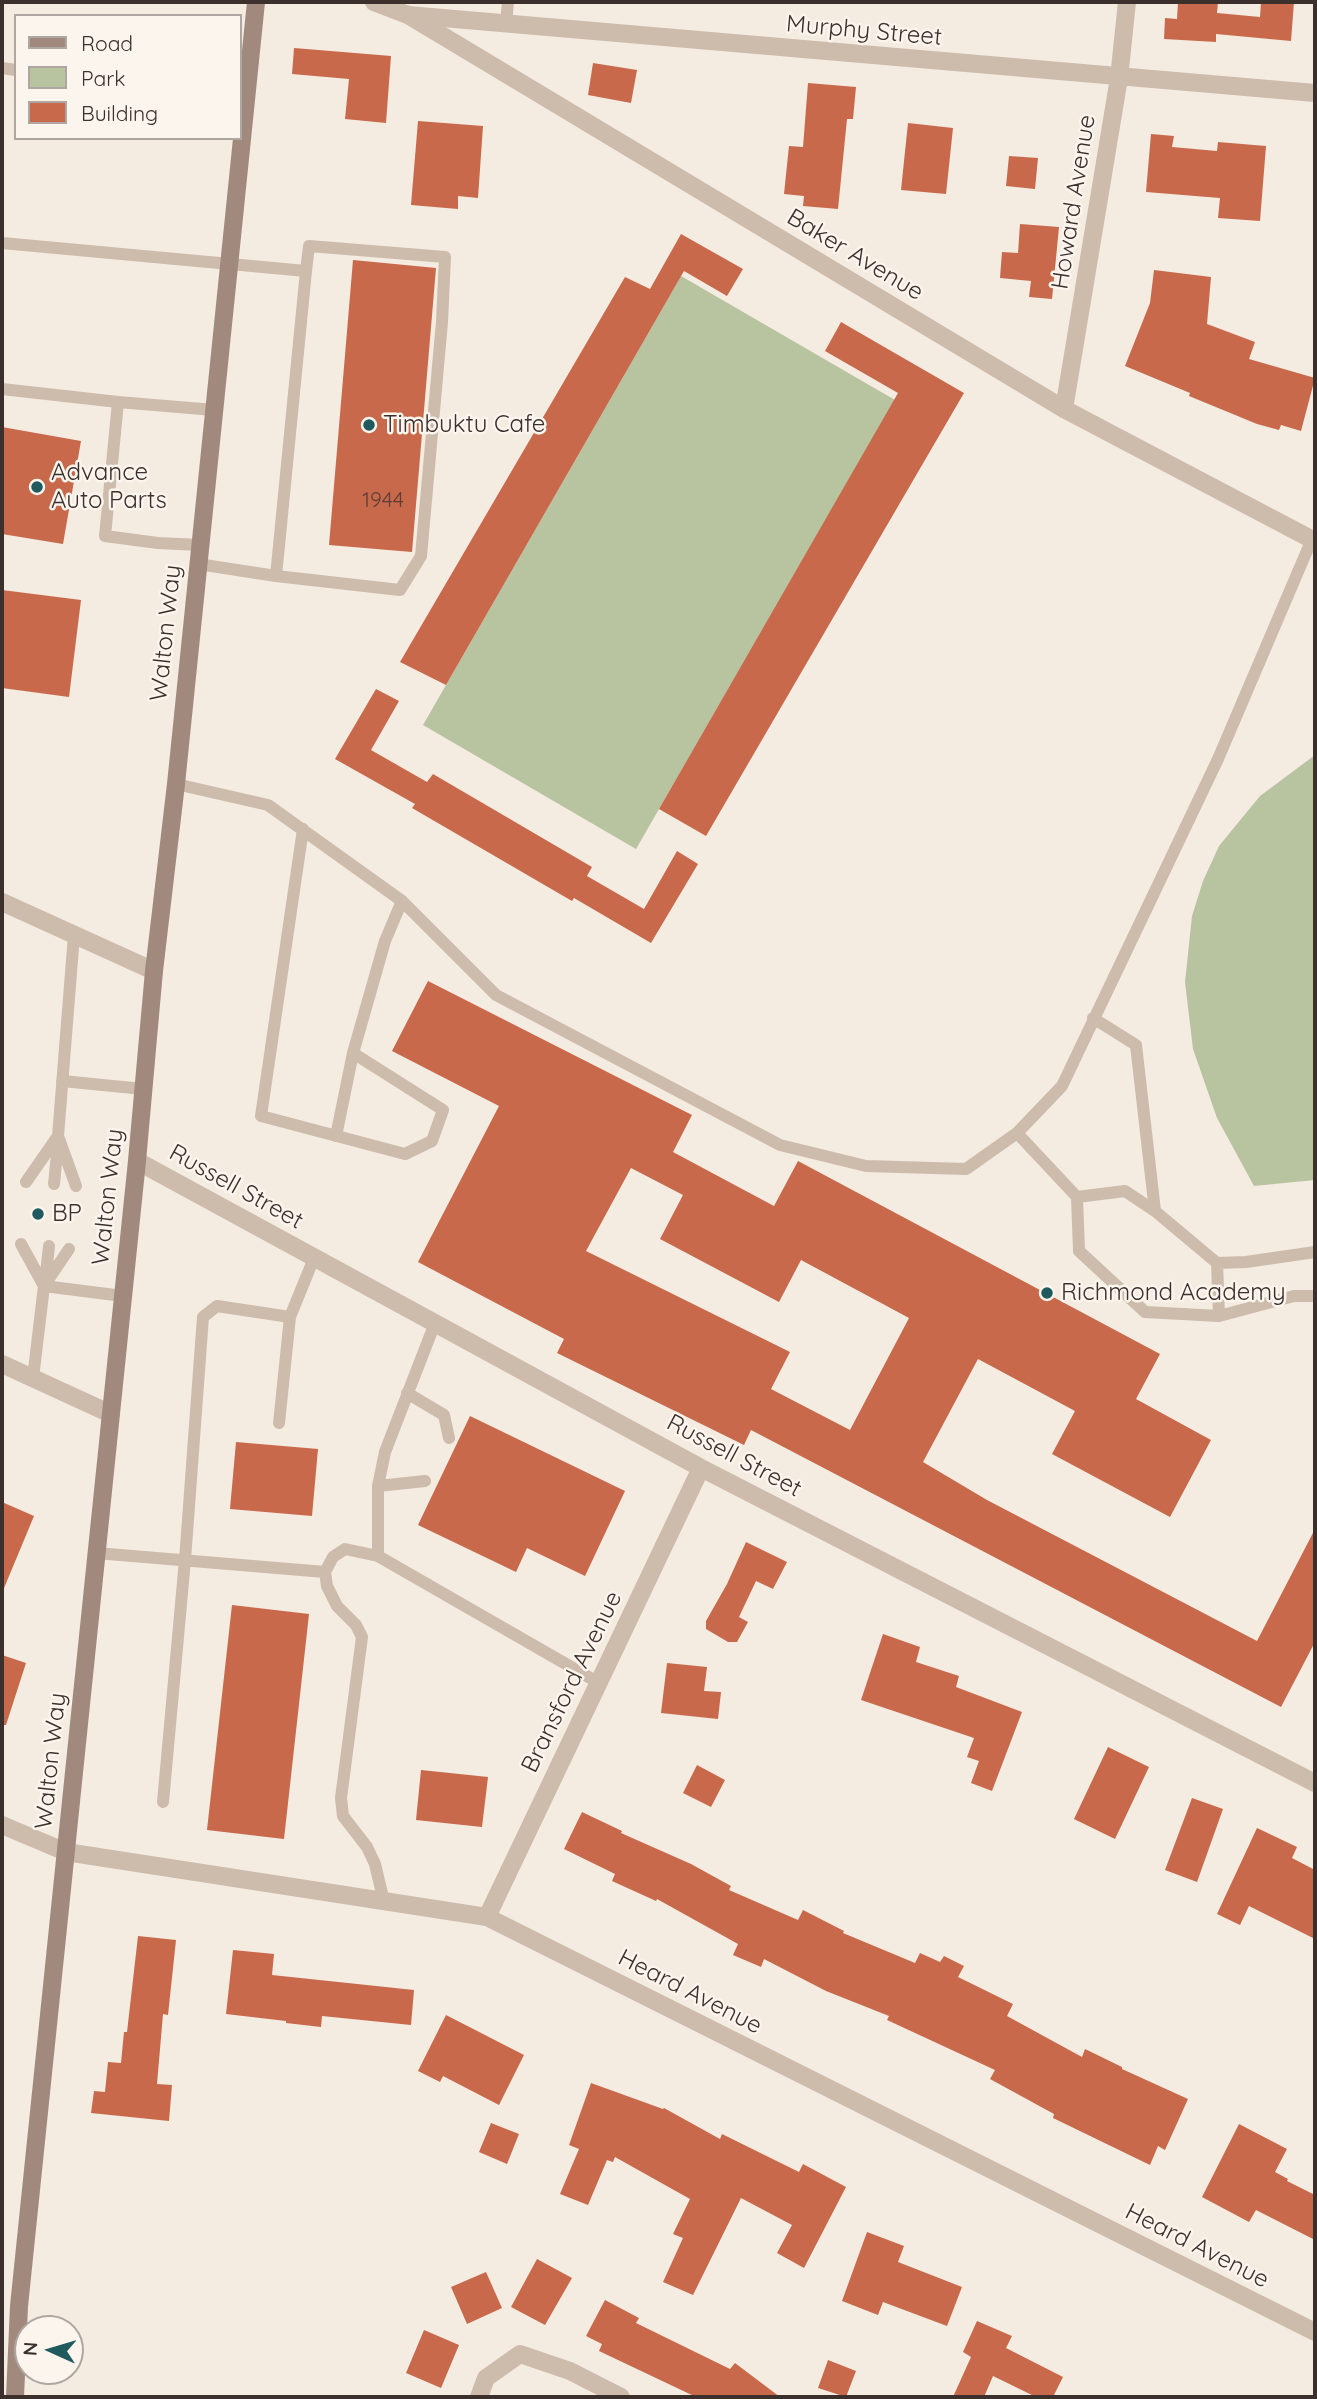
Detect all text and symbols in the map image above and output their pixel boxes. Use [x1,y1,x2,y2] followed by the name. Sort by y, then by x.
[785,10,943,52] street label: Murphy Street
[14,14,242,140] legend
[81,30,133,56] text: Road
[81,65,125,91] text: Park
[81,100,158,126] text: Building
[1046,113,1102,291] street label: Howard Avenue
[782,203,928,307] street label: Baker Avenue
[383,411,545,439] place label: Timbuktu Cafe
[361,417,377,433] marker: Timbuktu Cafe
[51,459,167,515] place label: Advance Auto Parts
[29,479,45,495] marker: Advance Auto Parts
[362,488,404,514] house number: 1944
[145,563,187,703] street label: Walton Way
[87,1127,129,1267] street label: Walton Way
[164,1138,308,1236] street label: Russell Street
[52,1200,82,1228] place label: BP
[30,1206,46,1222] marker: BP
[1061,1279,1286,1307] place label: Richmond Academy
[1039,1285,1055,1301] marker: Richmond Academy
[662,1408,806,1504] street label: Russell Street
[516,1587,628,1777] street label: Bransford Avenue
[30,1691,72,1831] street label: Walton Way
[613,1943,767,2041] street label: Heard Avenue
[1120,2197,1274,2295] street label: Heard Avenue
[14,2315,84,2385] north arrow
[18,2341,43,2356] text: N

